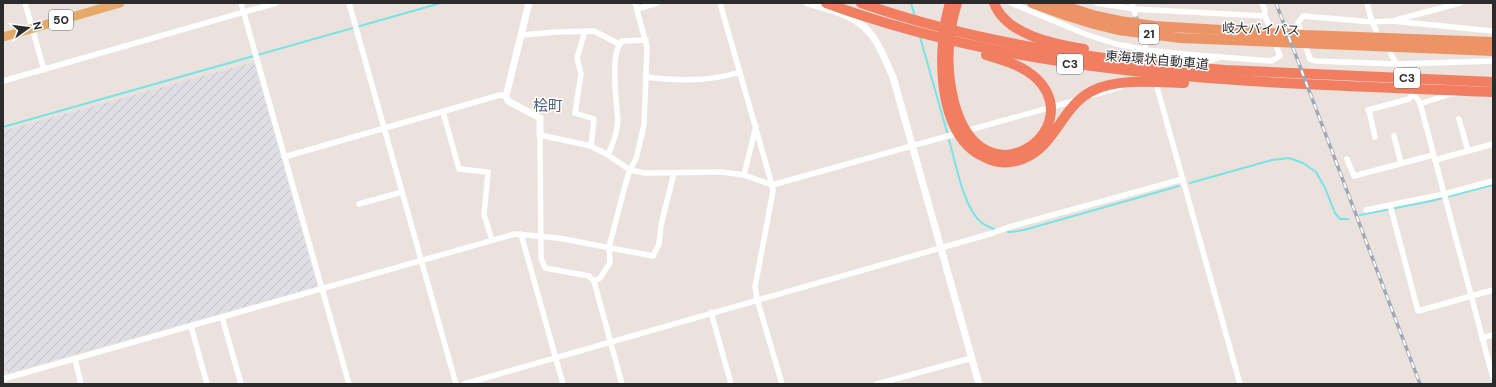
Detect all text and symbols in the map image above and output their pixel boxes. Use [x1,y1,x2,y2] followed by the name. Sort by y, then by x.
[8,8,48,48] north arrow
[49,10,73,30] road number: 50
[1222,19,1300,39] street label: 岐大バイパス
[30,20,45,31] text: N
[1139,24,1159,44] road number: 21
[1104,47,1210,73] street label: 東海環状自動車道
[1057,54,1083,74] road number: C3
[1394,68,1420,88] road number: C3
[533,96,563,116] district label: 桧町

